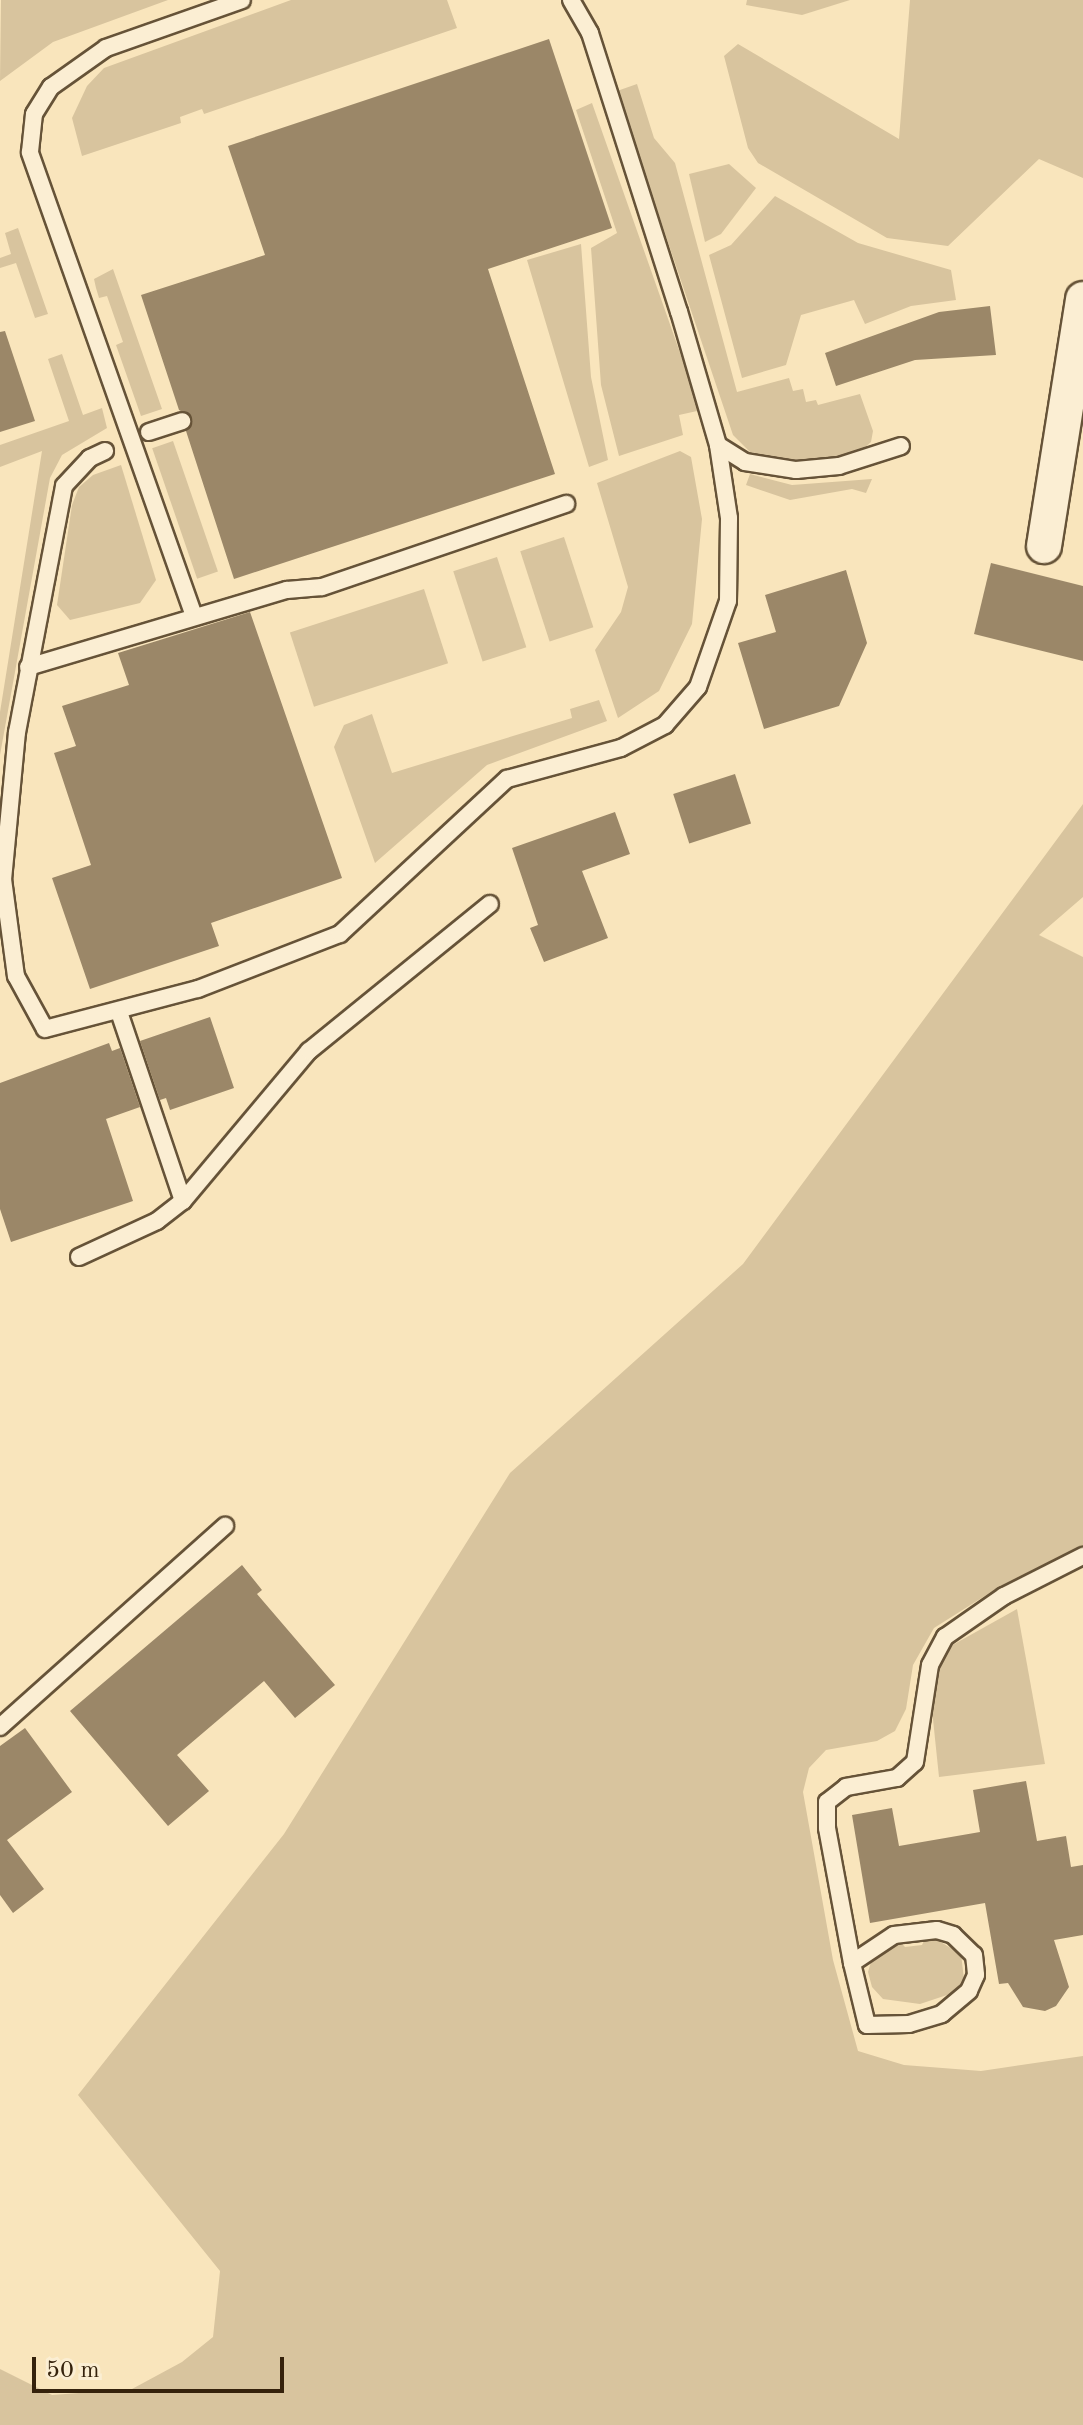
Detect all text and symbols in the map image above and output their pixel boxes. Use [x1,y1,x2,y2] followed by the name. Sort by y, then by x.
[36,2341,288,2391] scale bar
[46,2359,100,2383] text: 50 m

